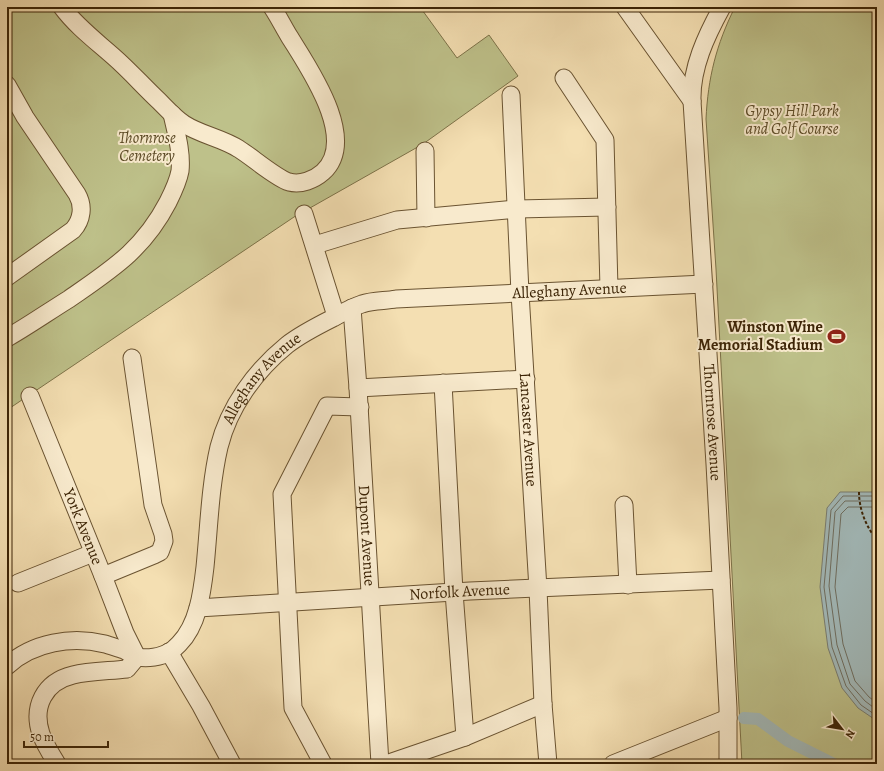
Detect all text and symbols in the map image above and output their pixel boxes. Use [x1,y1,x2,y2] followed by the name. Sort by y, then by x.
[745,100,839,140] park label: Gypsy Hill Park and Golf Course
[118,127,176,167] park label: Thornrose Cemetery
[511,277,627,304] street label: Alleghany Avenue
[698,316,824,356] place label: Winston Wine Memorial Stadium
[826,326,846,346] sports icon: Winston Wine Memorial Stadium
[217,327,305,429] street label: Alleghany Avenue
[698,363,727,482] street label: Thornrose Avenue
[514,372,543,487] street label: Lancaster Avenue
[57,484,108,568] street label: York Avenue
[353,484,381,587] street label: Dupont Avenue
[408,578,510,606] street label: Norfolk Avenue
[822,709,862,749] north arrow
[24,723,108,749] scale bar
[842,727,859,741] text: N
[30,729,54,745] text: 50 m

